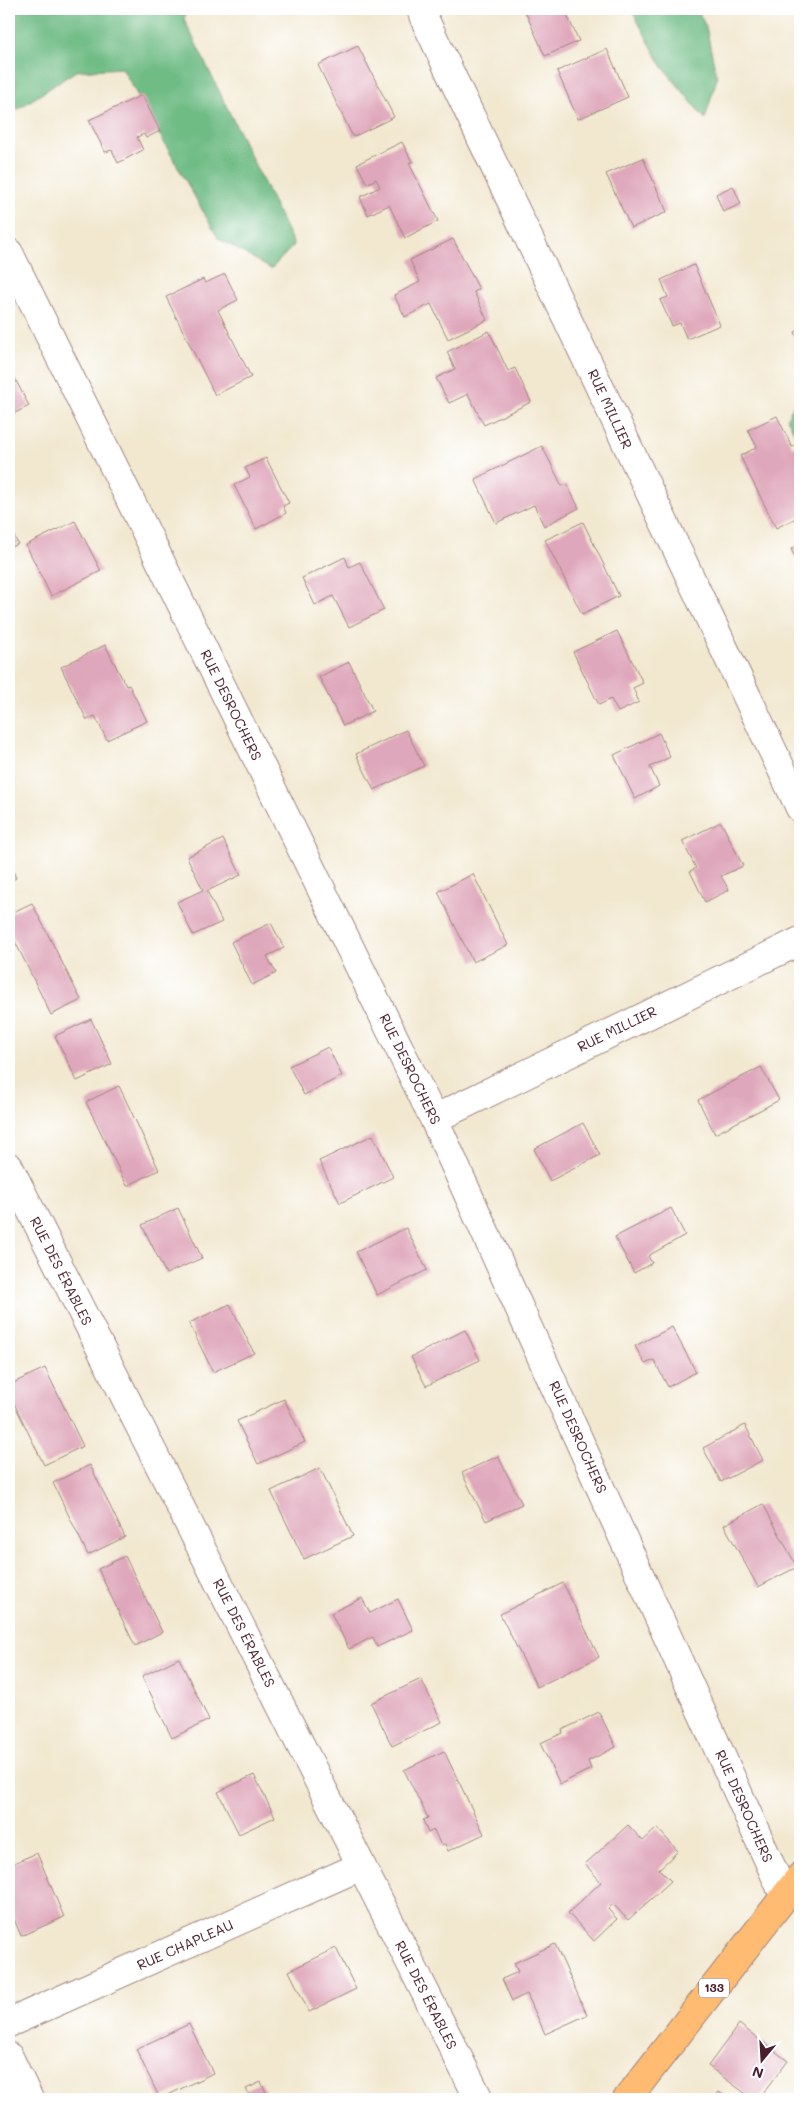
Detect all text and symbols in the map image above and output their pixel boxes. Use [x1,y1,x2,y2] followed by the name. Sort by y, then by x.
[584,366,637,452] street label: RUE MILLIER
[196,646,267,764] street label: RUE DESROCHERS
[574,1001,660,1056] street label: RUE MILLIER
[375,1010,446,1128] street label: RUE DESROCHERS
[26,1213,97,1328] street label: RUE DES ÉRABLES
[545,1378,612,1496] street label: RUE DESROCHERS
[209,1575,280,1690] street label: RUE DES ÉRABLES
[711,1747,778,1865] street label: RUE DESROCHERS
[134,1915,236,1974] street label: RUE CHAPLEAU
[391,1937,462,2052] street label: RUE DES ÉRABLES
[699,1979,729,1998] road number: 133
[736,2036,786,2086] north arrow
[750,2062,766,2084] text: N

